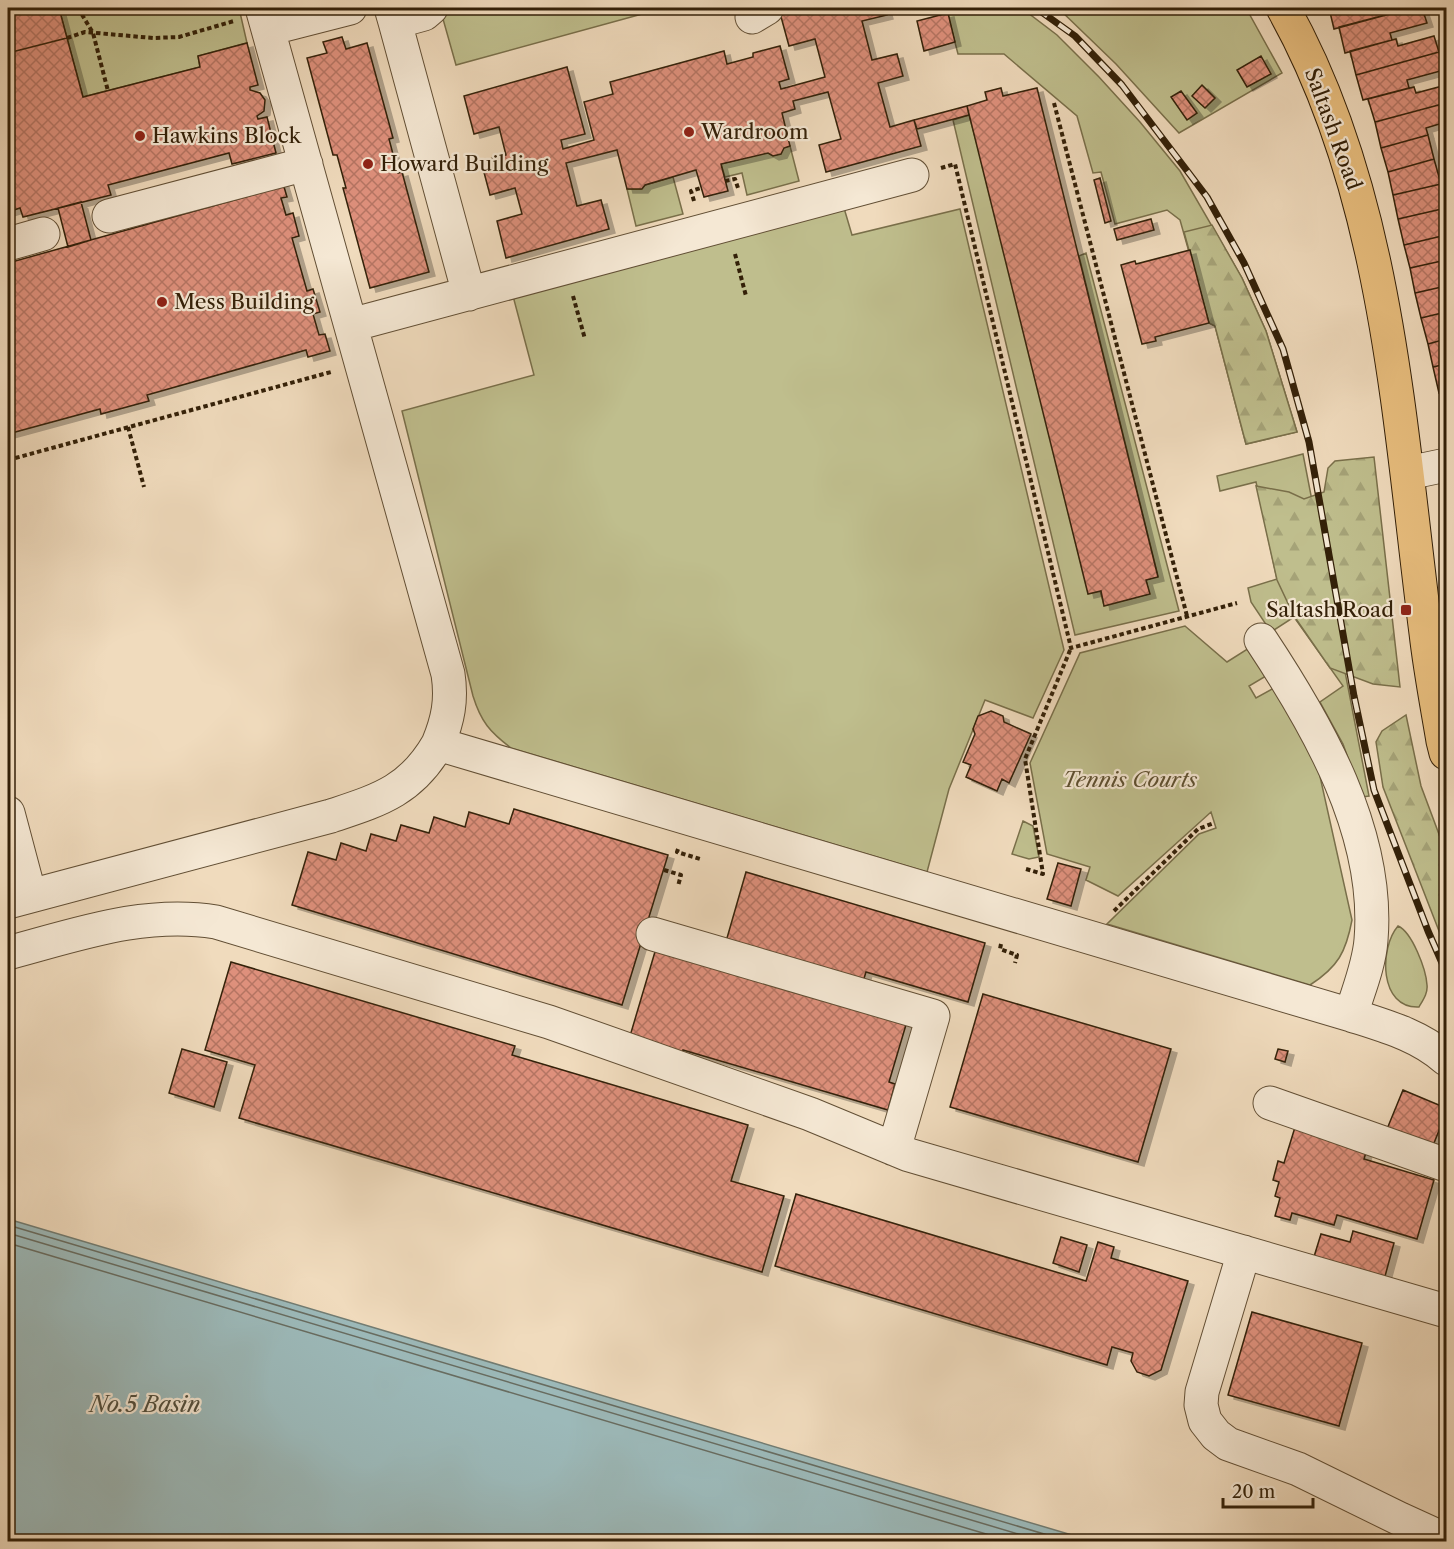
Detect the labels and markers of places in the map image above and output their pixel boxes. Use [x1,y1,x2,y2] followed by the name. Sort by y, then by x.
[700,119,809,144] place label: Wardroom
[152,123,302,148] place label: Hawkins Block
[682,125,696,139] marker: Wardroom
[133,129,147,143] marker: Hawkins Block
[380,151,549,176] place label: Howard Building
[361,157,375,171] marker: Howard Building
[174,289,315,314] place label: Mess Building
[155,295,169,309] marker: Mess Building
[1266,597,1394,622] place label: Saltash Road
[1399,603,1413,617] marker: Saltash Road

